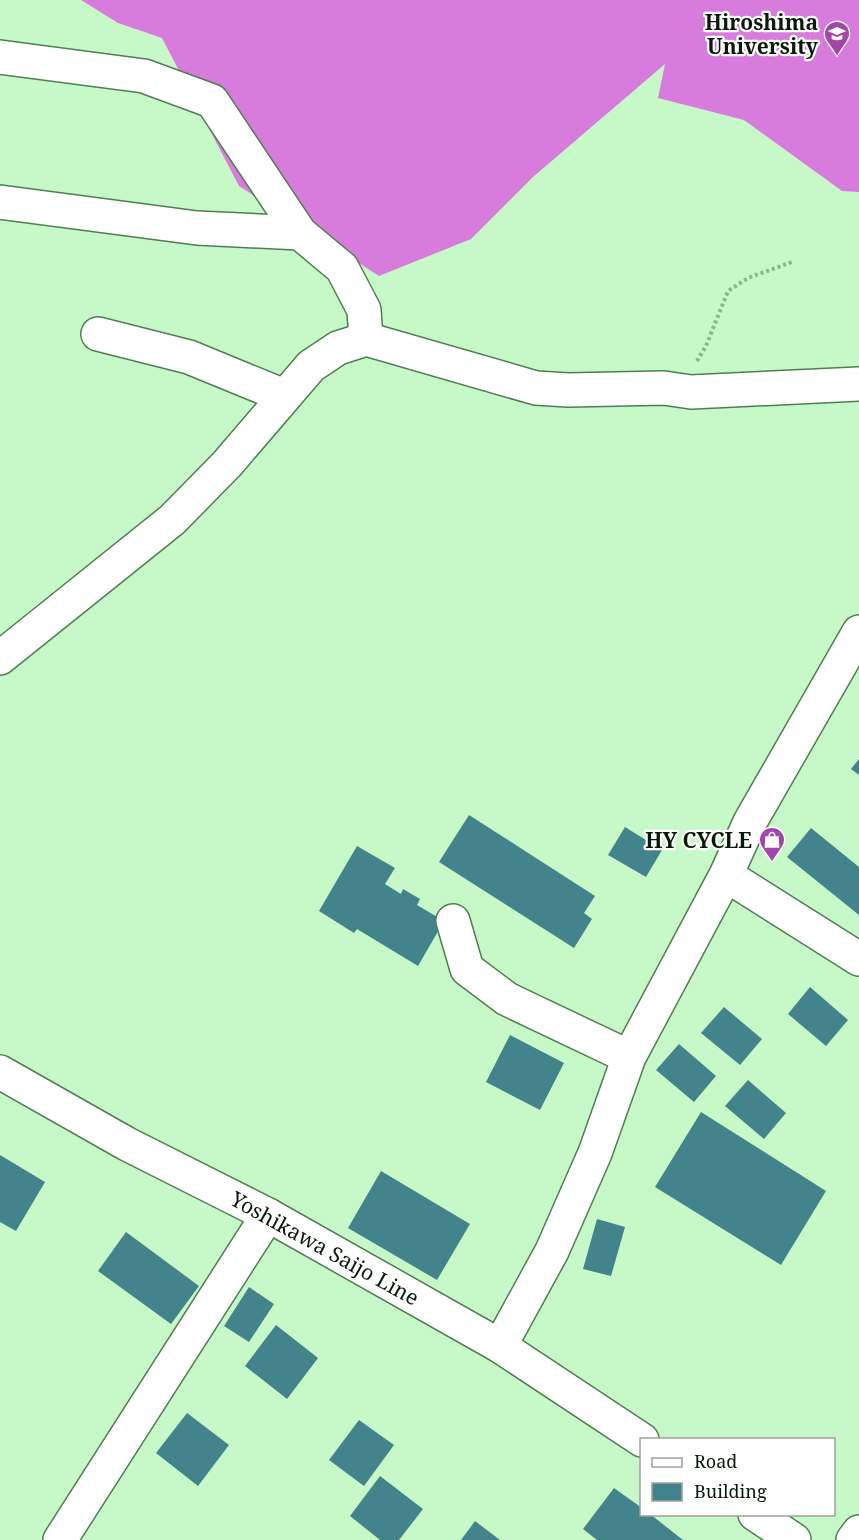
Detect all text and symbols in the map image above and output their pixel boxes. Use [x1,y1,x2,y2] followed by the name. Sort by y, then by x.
[705,8,819,60] place label: Hiroshima University
[822,19,852,57] school or university icon: Hiroshima University
[757,825,787,863] shop icon: HY CYCLE
[645,826,752,854] place label: HY CYCLE
[225,1184,424,1311] street label: Yoshikawa Saijo Line
[640,1438,835,1516] legend
[694,1449,737,1473] text: Road
[694,1479,767,1503] text: Building

